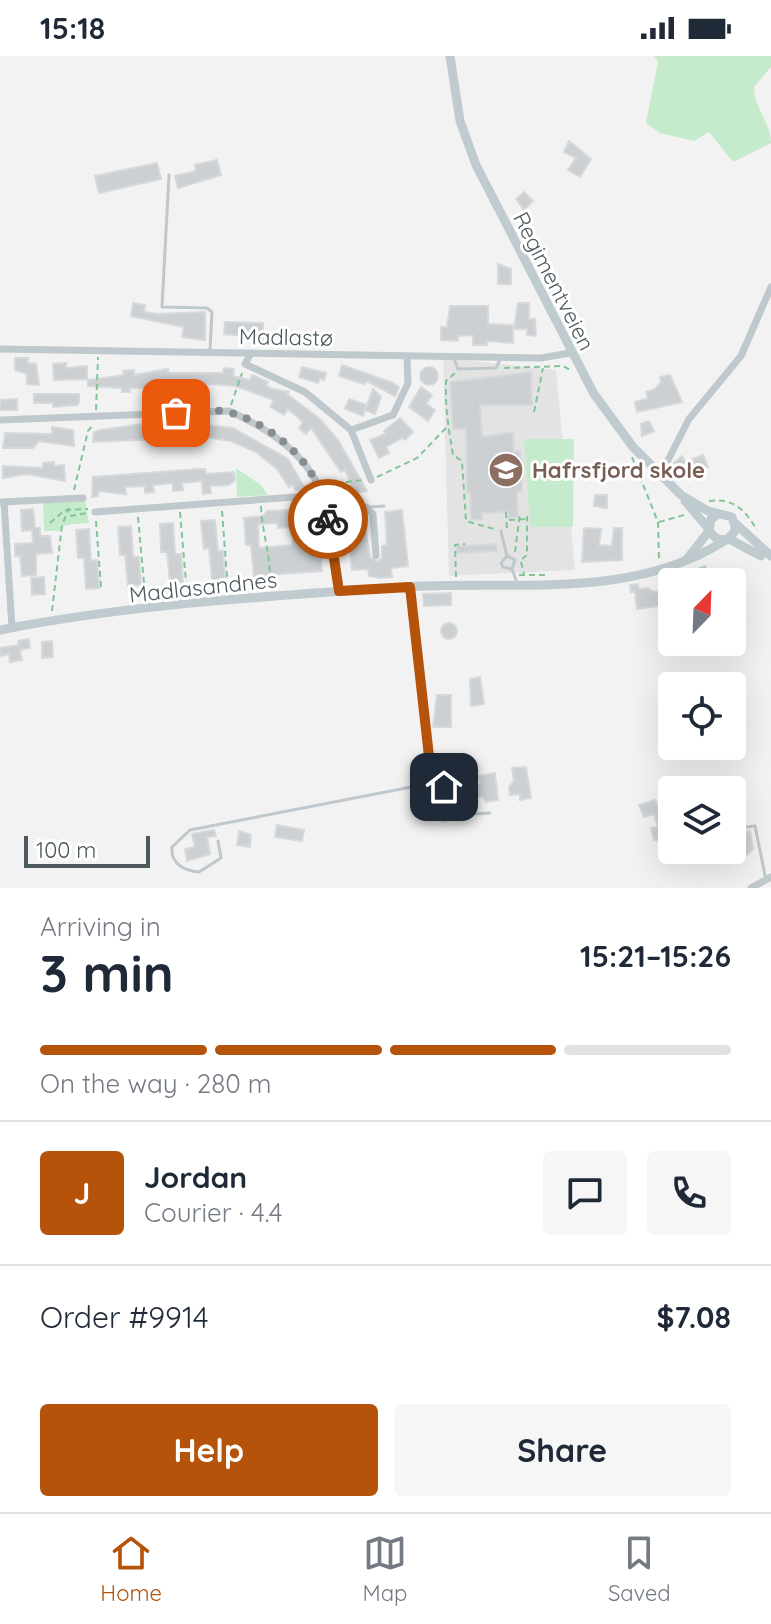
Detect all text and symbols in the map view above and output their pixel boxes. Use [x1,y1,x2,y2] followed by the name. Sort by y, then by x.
[40,9,105,47] text: 15:18
[507,207,601,355] street label: Regimentveien
[239,322,333,352] street label: Madlastø
[142,379,210,447] pin
[154,391,198,435] icon: bag
[487,451,525,489] school or university icon: Hafrsfjord skole
[532,456,705,484] place label: Hafrsfjord skole
[288,479,368,559] courier
[306,497,350,541] icon: bike
[128,565,278,609] street label: Madlasandnes
[658,568,746,656] north arrow
[658,568,746,864] map controls
[658,672,746,760] button: locate
[410,753,478,821] pin
[422,765,466,809] icon: home
[658,776,746,864] button: layers
[24,832,150,868] scale bar
[36,836,96,864] text: 100 m
[40,910,161,943] text: Arriving in
[580,937,731,975] text: 15:21–15:26
[40,940,174,1005] text: 3 min
[40,1067,272,1100] text: On the way · 280 m
[543,1151,627,1235] button: chat
[647,1151,731,1235] button: phone
[144,1158,247,1196] text: Jordan
[74,1174,90,1212] text: J
[144,1196,282,1229] text: Courier · 4.4
[40,1298,209,1336] text: Order #9914
[656,1298,731,1336] text: $7.08
[40,1404,378,1496] button: Help
[394,1404,731,1496] button: Share
[100,1531,162,1607] tab: Home
[363,1531,407,1607] tab: Map
[608,1531,671,1607] tab: Saved

